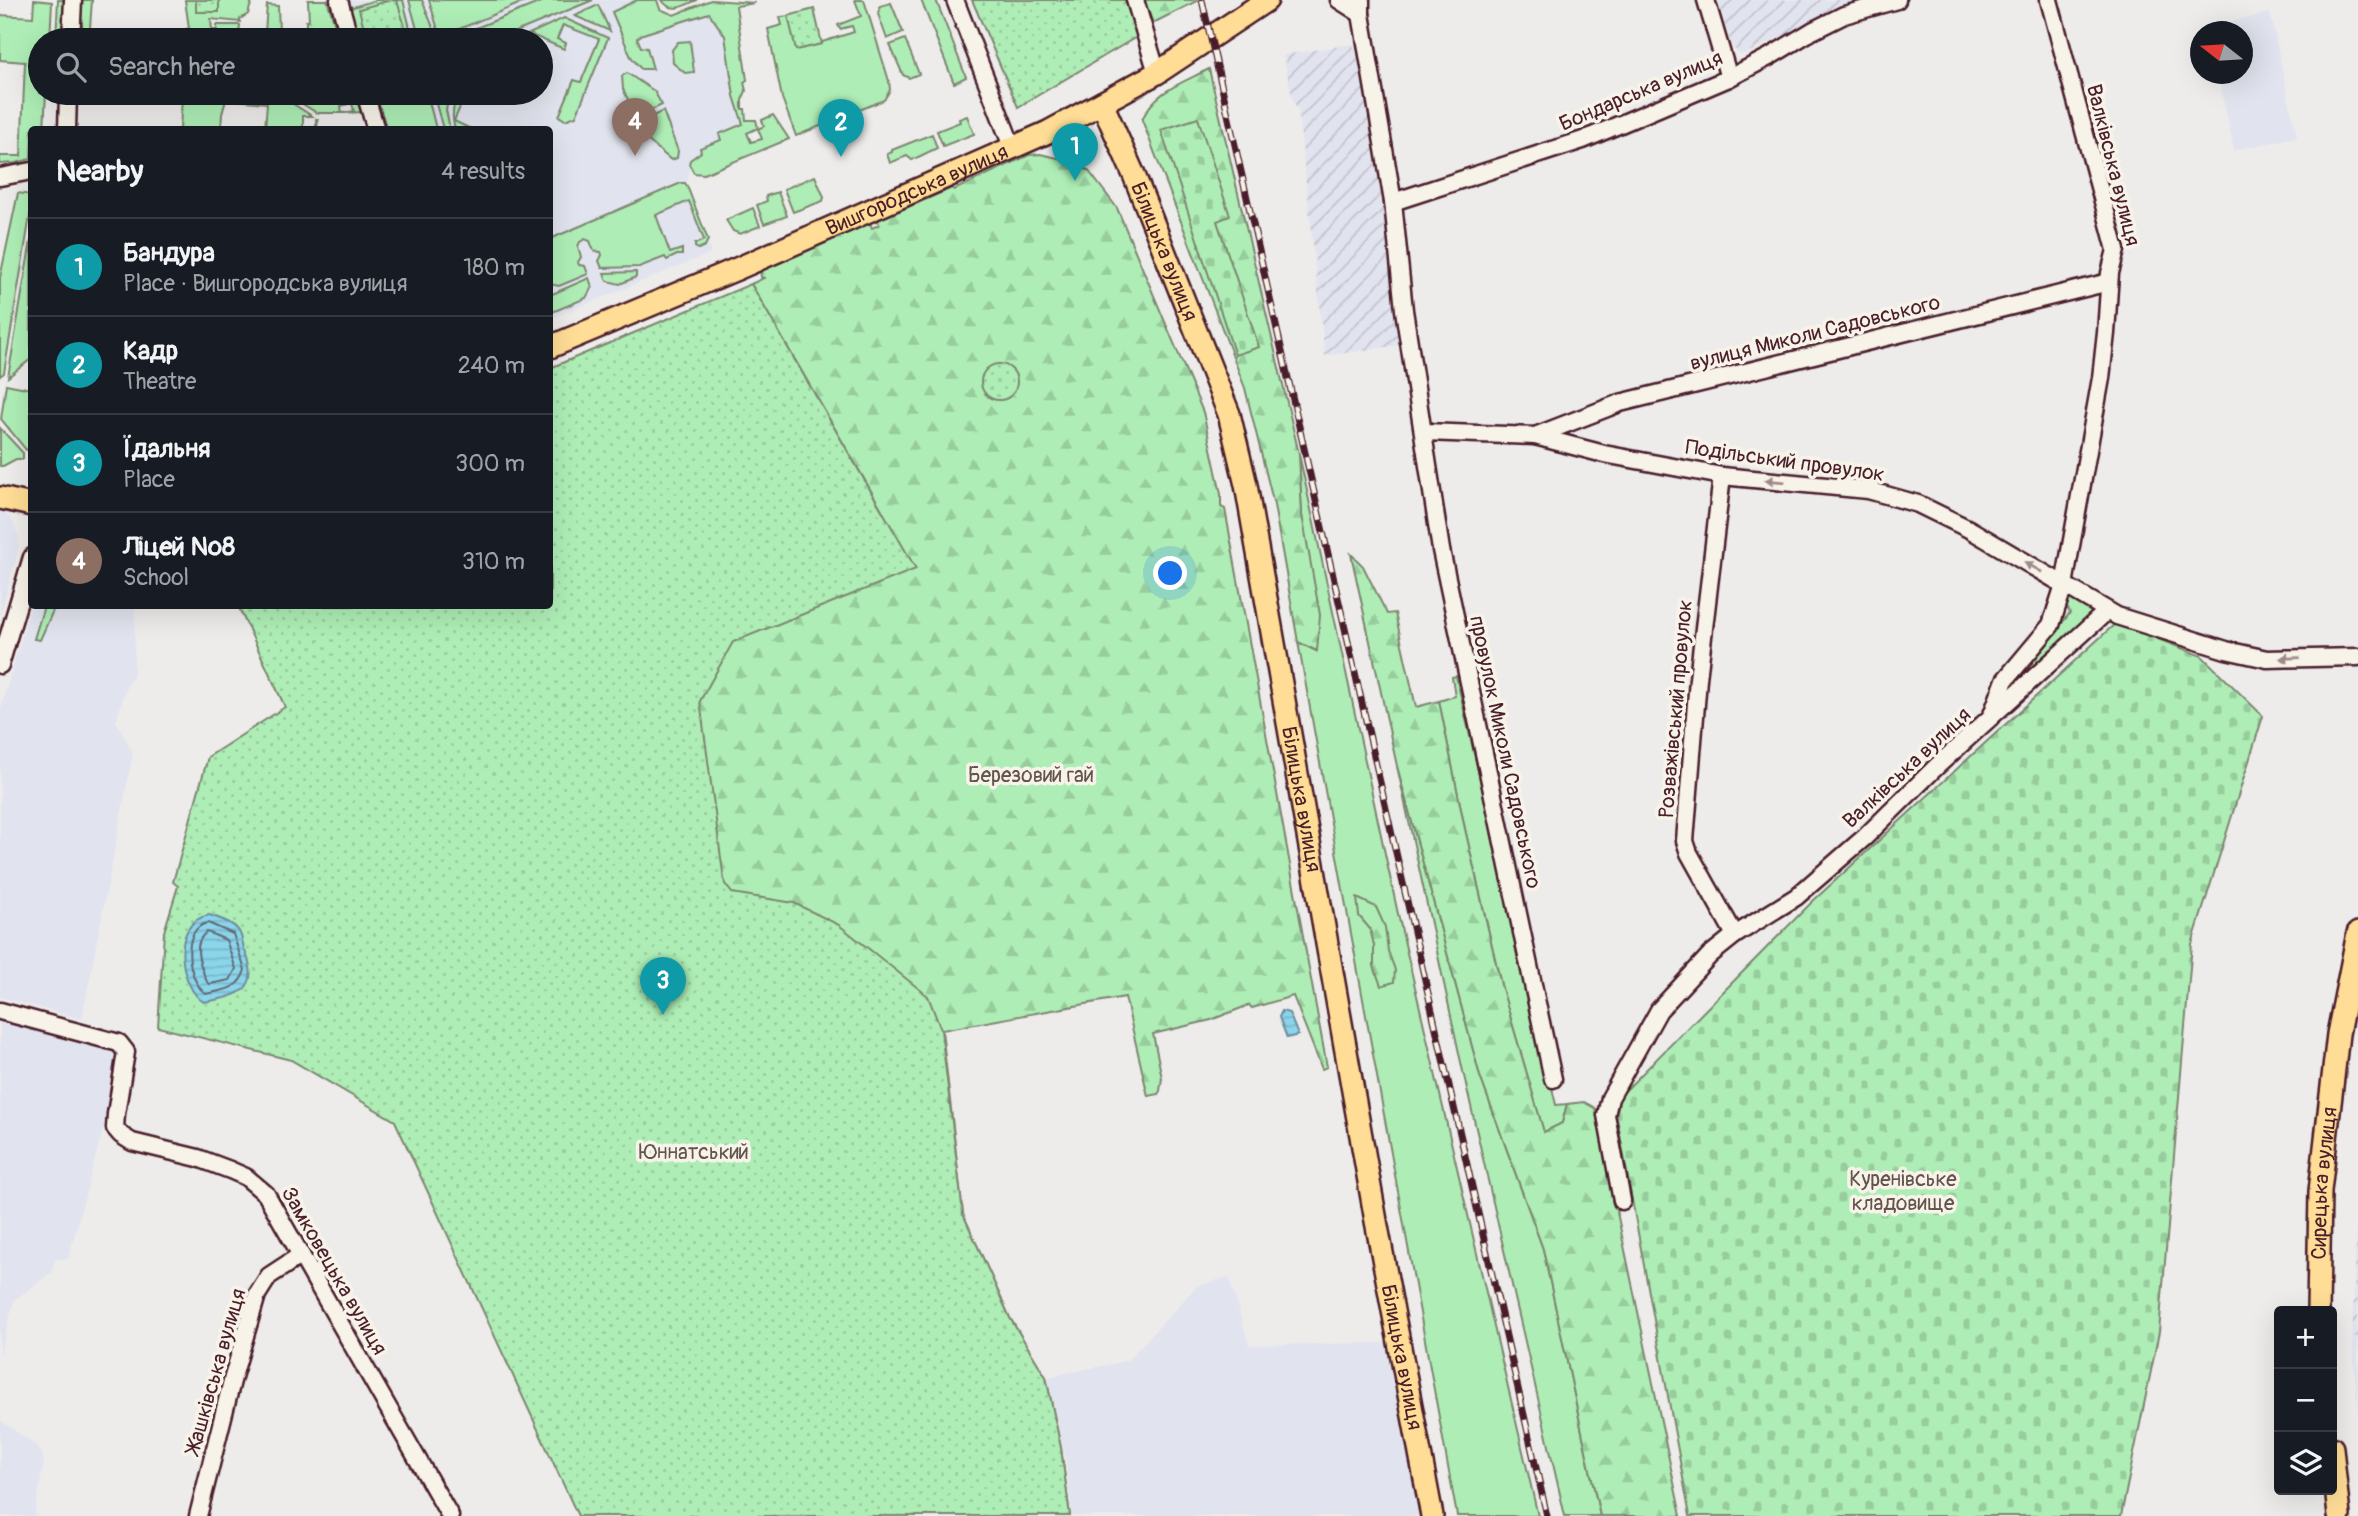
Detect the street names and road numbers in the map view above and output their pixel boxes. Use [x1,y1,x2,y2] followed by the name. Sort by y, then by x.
[1555,44,1727,138] street label: Бондарська вулиця
[2080,81,2146,249] street label: Валківська вулиця
[821,138,1012,242] street label: Вишгородська вулиця
[1125,178,1204,325] street label: Білицька вулиця
[1687,289,1943,377] street label: вулиця Миколи Садовського
[1684,434,1886,488] street label: Подільський провулок
[1653,599,1699,819] street label: Розважівський провулок
[1463,613,1547,891] street label: провулок Миколи Садовського
[1837,702,1977,834] street label: Валківська вулиця
[1275,724,1328,874] street label: Білицька вулиця
[2305,1105,2343,1260] street label: Сирецька вулиця
[275,1182,393,1360] street label: Замковецька вулиця
[1375,1282,1429,1432] street label: Білицька вулиця
[179,1285,252,1459] street label: Жашківська вулиця

